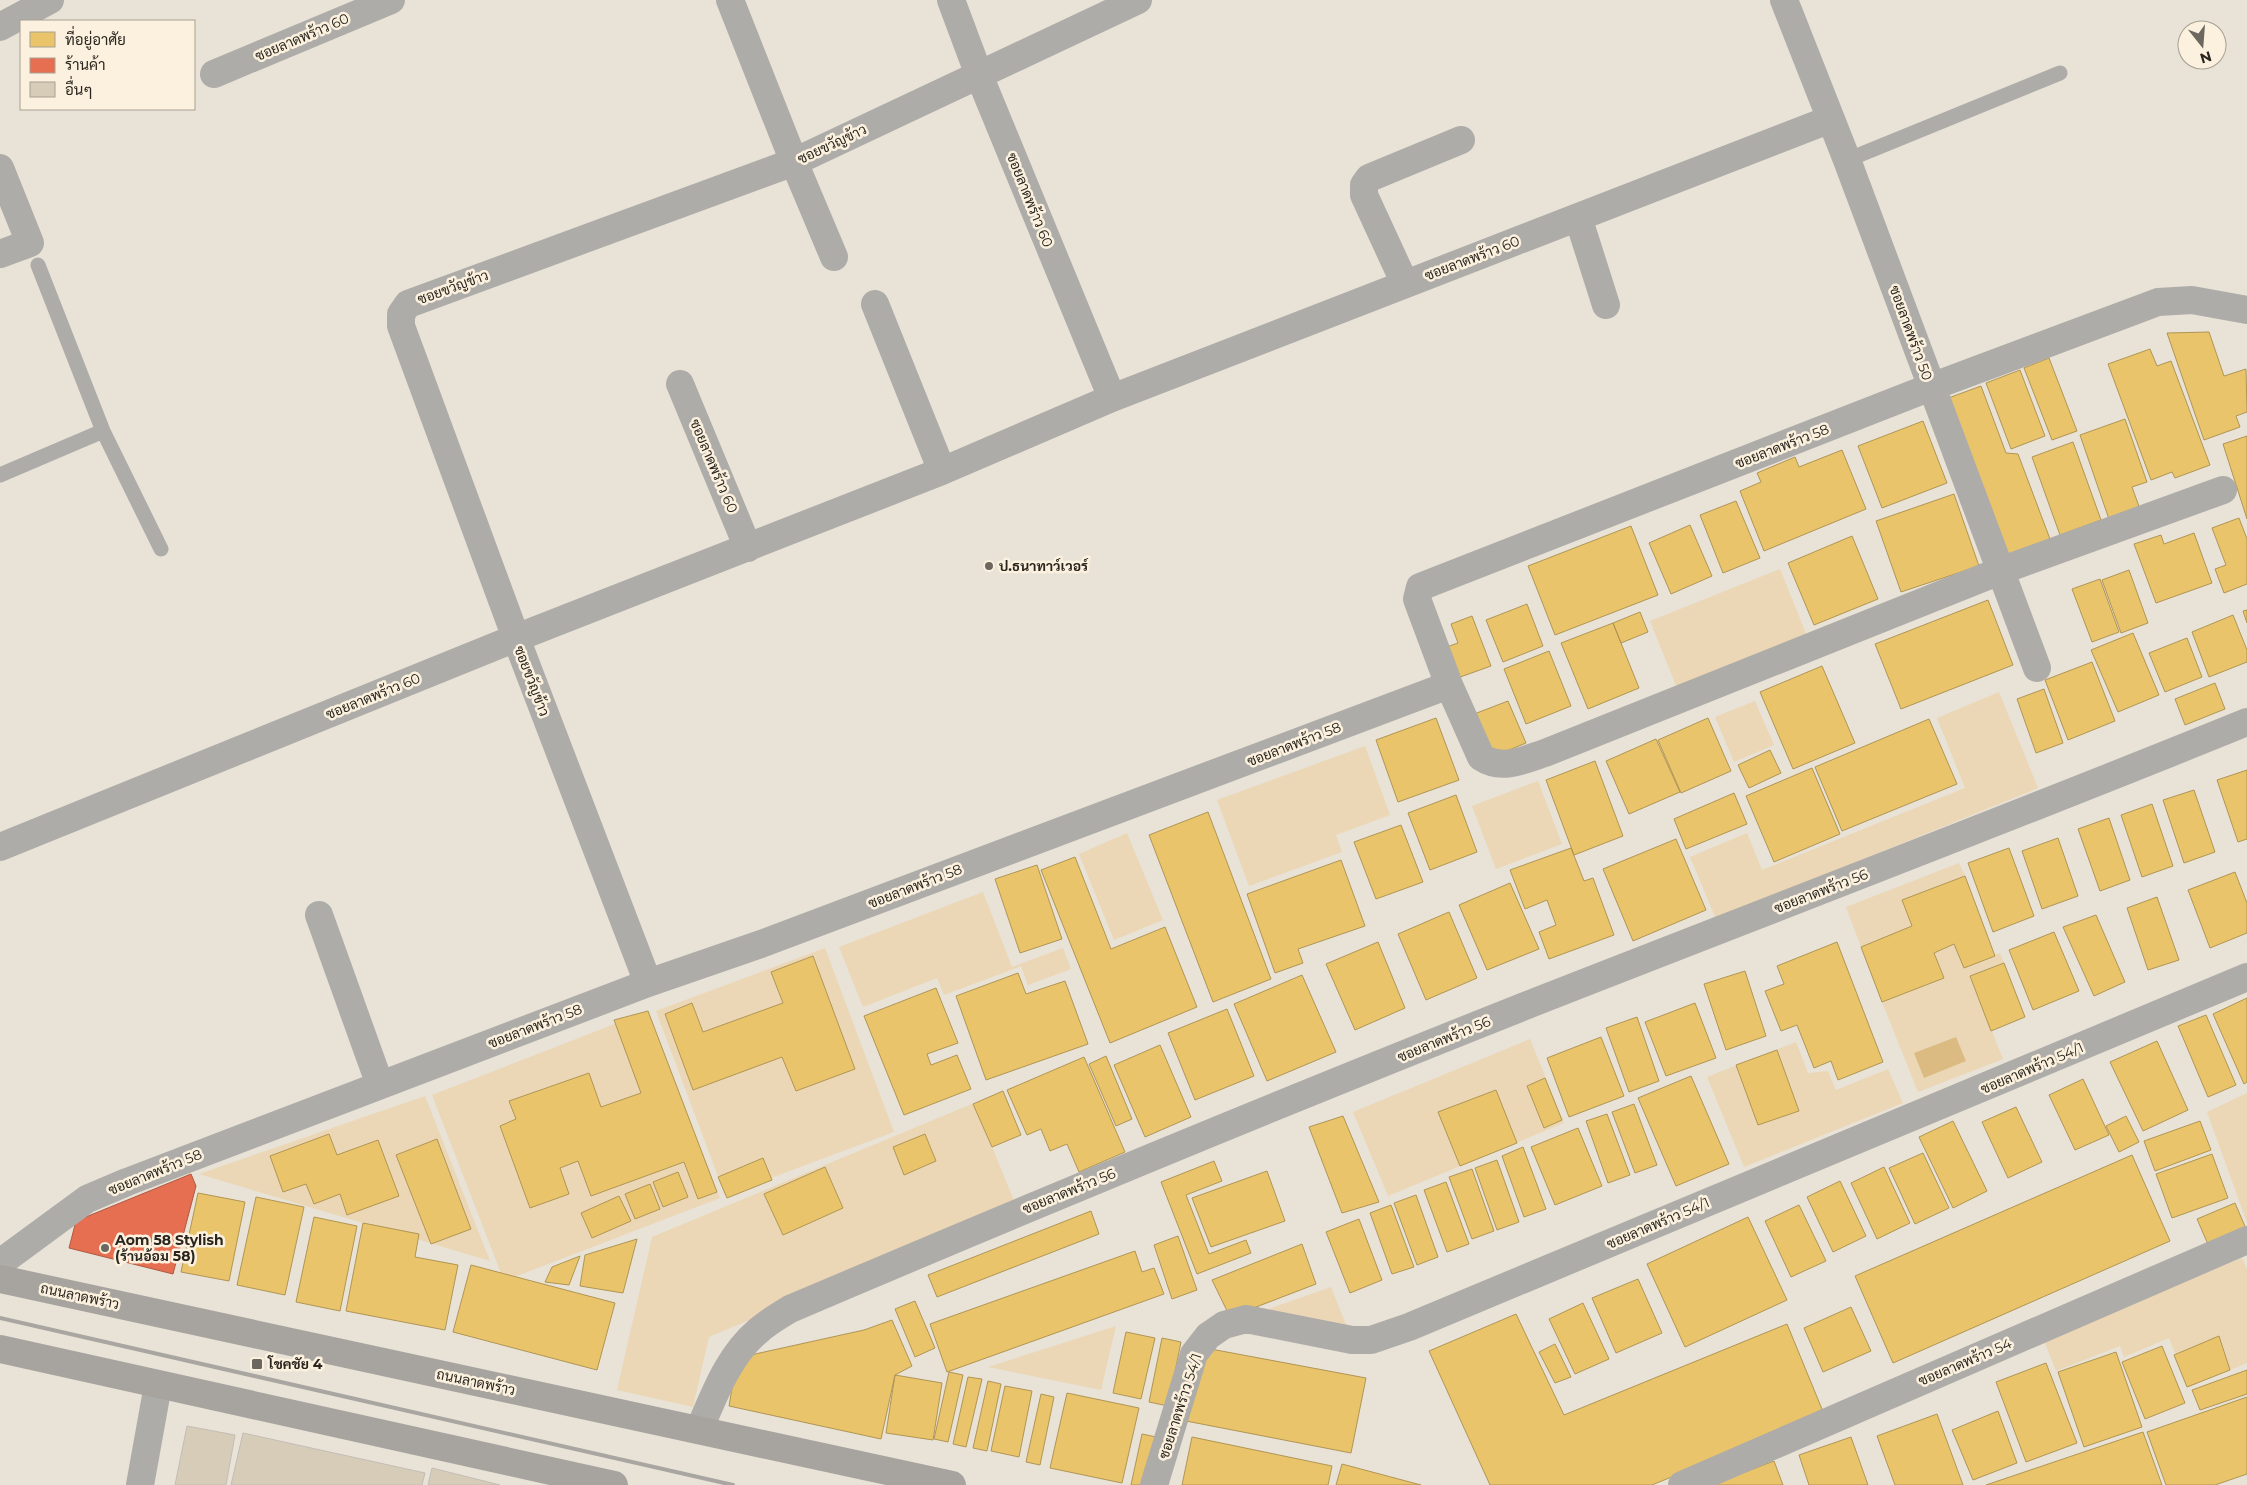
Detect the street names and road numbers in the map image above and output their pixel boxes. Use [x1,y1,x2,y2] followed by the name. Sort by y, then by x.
[252,9,352,65] street label: ซอยลาดพร้าว 60
[795,120,869,168] street label: ซอยขวัญข้าว
[1003,150,1057,250] street label: ซอยลาดพร้าว 60
[1422,232,1522,284] street label: ซอยลาดพร้าว 60
[415,266,491,308] street label: ซอยขวัญข้าว
[1885,283,1937,383] street label: ซอยลาดพร้าว 50
[686,416,742,516] street label: ซอยลาดพร้าว 60
[1732,420,1832,472] street label: ซอยลาดพร้าว 58
[510,643,554,719] street label: ซอยขวัญข้าว
[323,669,423,723] street label: ซอยลาดพร้าว 60
[1244,718,1344,770] street label: ซอยลาดพร้าว 58
[865,860,965,912] street label: ซอยลาดพร้าว 58
[1772,865,1871,917] street label: ซอยลาดพร้าว 56
[485,1000,585,1052] street label: ซอยลาดพร้าว 58
[1395,1012,1494,1066] street label: ซอยลาดพร้าว 56
[1978,1038,2086,1098] street label: ซอยลาดพร้าว 54/1
[106,1145,205,1199] street label: ซอยลาดพร้าว 58
[1020,1164,1119,1218] street label: ซอยลาดพร้าว 56
[1604,1193,1712,1253] street label: ซอยลาดพร้าว 54/1
[39,1279,121,1313] street label: ถนนลาดพร้าว
[1916,1334,2015,1390] street label: ซอยลาดพร้าว 54
[1154,1351,1206,1461] street label: ซอยลาดพร้าว 54/1
[435,1365,517,1399] street label: ถนนลาดพร้าว

